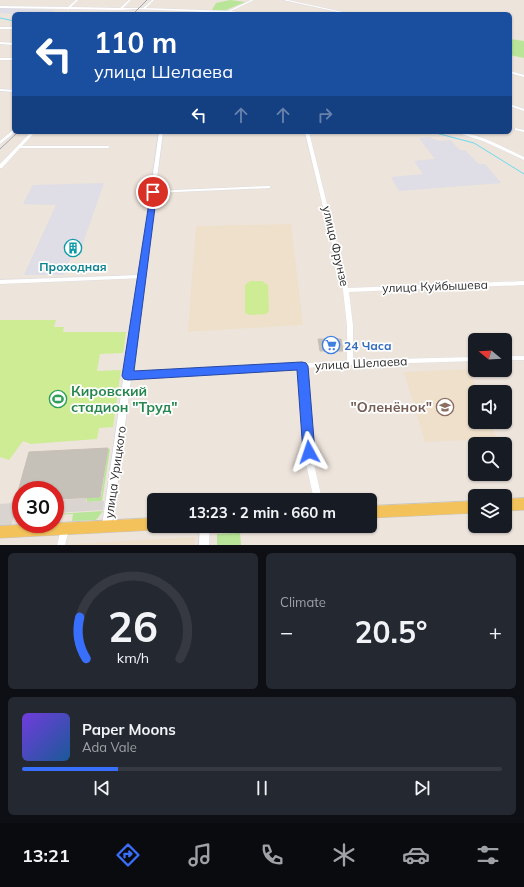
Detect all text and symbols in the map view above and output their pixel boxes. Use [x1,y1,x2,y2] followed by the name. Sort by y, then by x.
[94,25,177,60] text: 110 m
[28,28,80,80] icon: left
[94,60,233,83] text: улица Шелаева
[188,104,210,126] icon: left
[230,104,252,126] icon: ahead
[272,104,294,126] icon: ahead
[314,104,336,126] icon: right
[136,175,170,209] pin
[142,181,164,203] icon: arrive
[319,204,353,288] street label: улица Фрунзе
[63,238,83,258] building icon: Проходная
[39,259,107,274] place label: Проходная
[382,277,488,295] street label: улица Куйбышева
[468,333,512,377] north arrow
[468,333,512,533] map controls
[321,335,341,355] supermarket icon: 24 Часа
[344,338,392,353] place label: 24 Часа
[314,353,408,373] street label: улица Шелаева
[71,382,178,416] place label: Кировский стадион "Труд"
[468,385,512,429] button: sound
[48,389,68,409] sports icon: Кировский стадион "Труд"
[435,397,455,417] school or university icon: "Оленёнок"
[351,398,432,416] place label: "Оленёнок"
[101,425,129,519] street label: улица Урицкого
[288,431,330,473] position arrow
[468,437,512,481] button: search
[12,481,64,533] speed limit sign: 30
[468,489,512,533] button: layers
[188,503,336,522] text: 13:23 · 2 min · 660 m
[280,594,326,610] text: Climate
[108,600,158,652] text: 26
[355,613,427,651] text: 20.5°
[280,618,293,646] text: −
[489,618,502,646] text: +
[117,649,149,667] text: km/h
[82,720,176,739] text: Paper Moons
[82,739,137,755] text: Ada Vale
[91,777,113,799] icon: previous
[251,777,273,799] icon: pause
[411,777,433,799] icon: next
[114,841,142,869] icon: directions
[186,841,214,869] icon: music
[258,841,286,869] icon: phone
[330,841,358,869] icon: climate
[402,841,430,869] icon: car
[474,841,502,869] icon: filters
[22,844,70,867] text: 13:21

